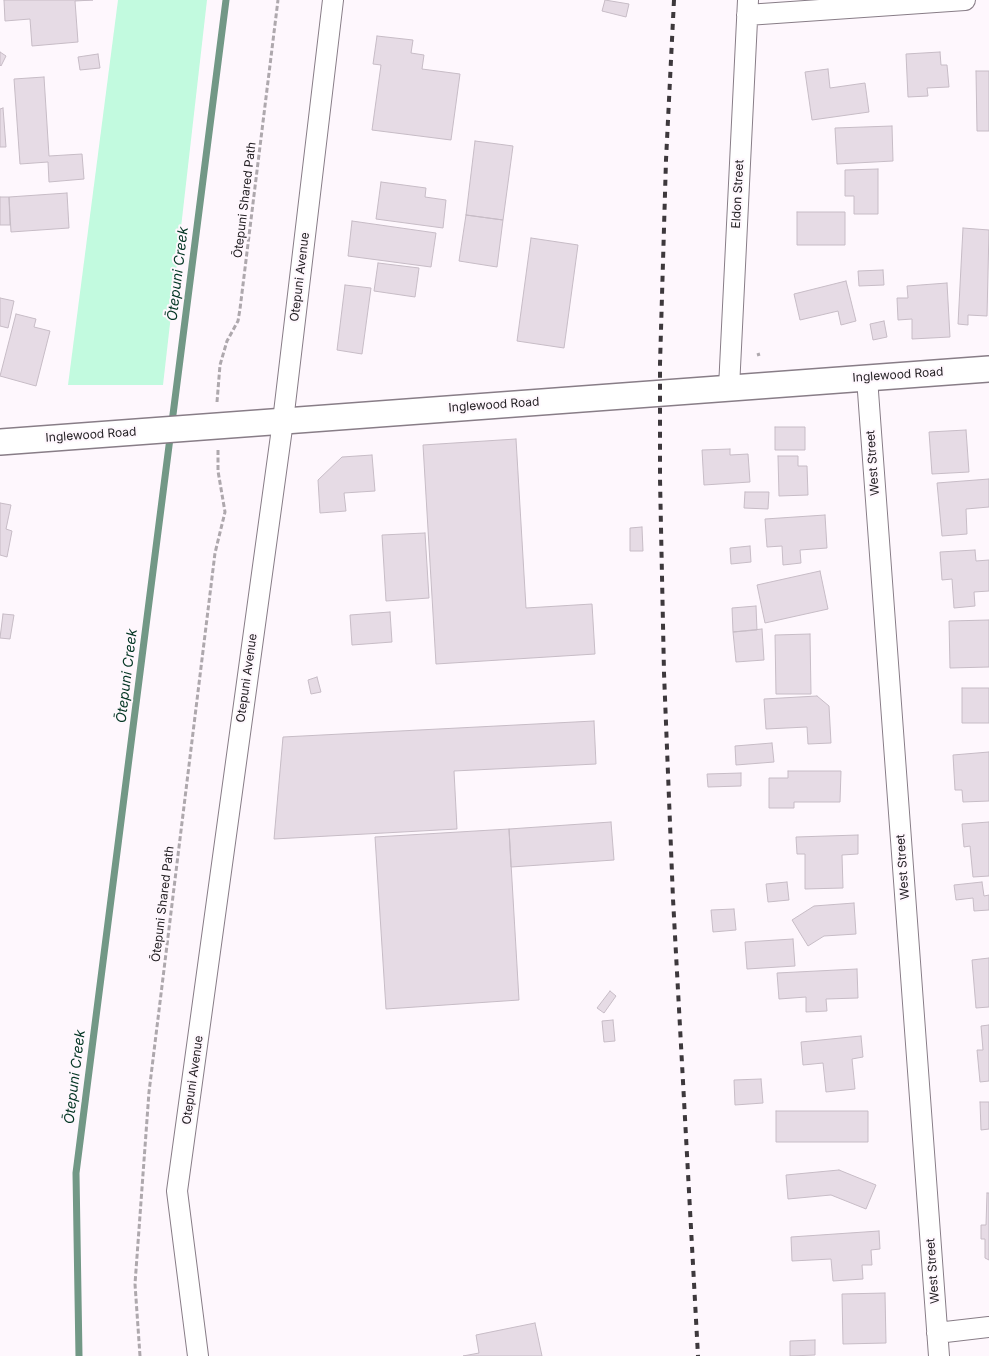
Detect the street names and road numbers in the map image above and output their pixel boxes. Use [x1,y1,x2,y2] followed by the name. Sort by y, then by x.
[231,141,259,259] street label: Ōtepuni Shared Path
[729,159,747,229] street label: Eldon Street
[287,231,313,323] street label: Otepuni Avenue
[852,365,944,385] street label: Inglewood Road
[448,395,540,415] street label: Inglewood Road
[45,425,137,445] street label: Inglewood Road
[864,430,882,496] street label: West Street
[234,632,260,724] street label: Otepuni Avenue
[894,834,912,900] street label: West Street
[149,845,177,963] street label: Ōtepuni Shared Path
[180,1034,206,1126] street label: Otepuni Avenue
[924,1238,942,1304] street label: West Street

